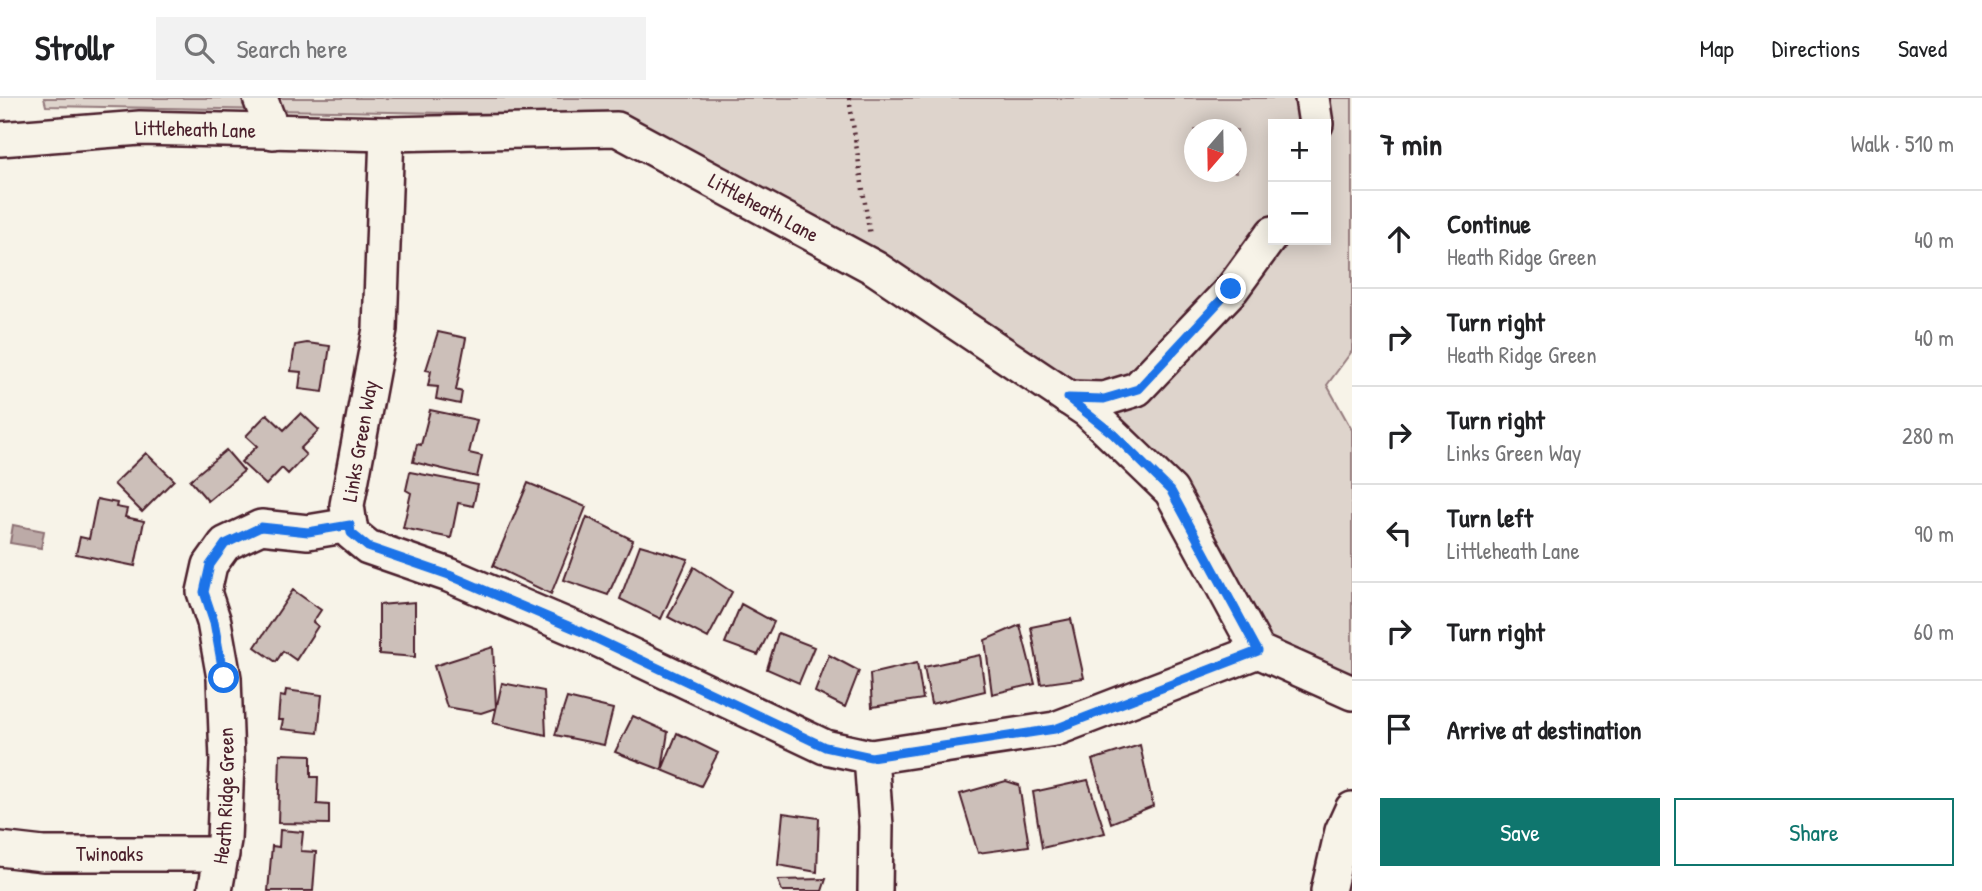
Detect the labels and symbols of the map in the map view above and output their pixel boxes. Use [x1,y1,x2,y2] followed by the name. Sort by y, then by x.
[134,113,256,145] street label: Littleheath Lane
[1184,119,1247,182] north arrow
[704,166,824,249] street label: Littleheath Lane
[1215,273,1246,304] route end
[335,378,384,504] street label: Links Green Way
[208,662,239,693] route start
[205,727,241,866] street label: Heath Ridge Green
[76,839,143,868] street label: Twinoaks

